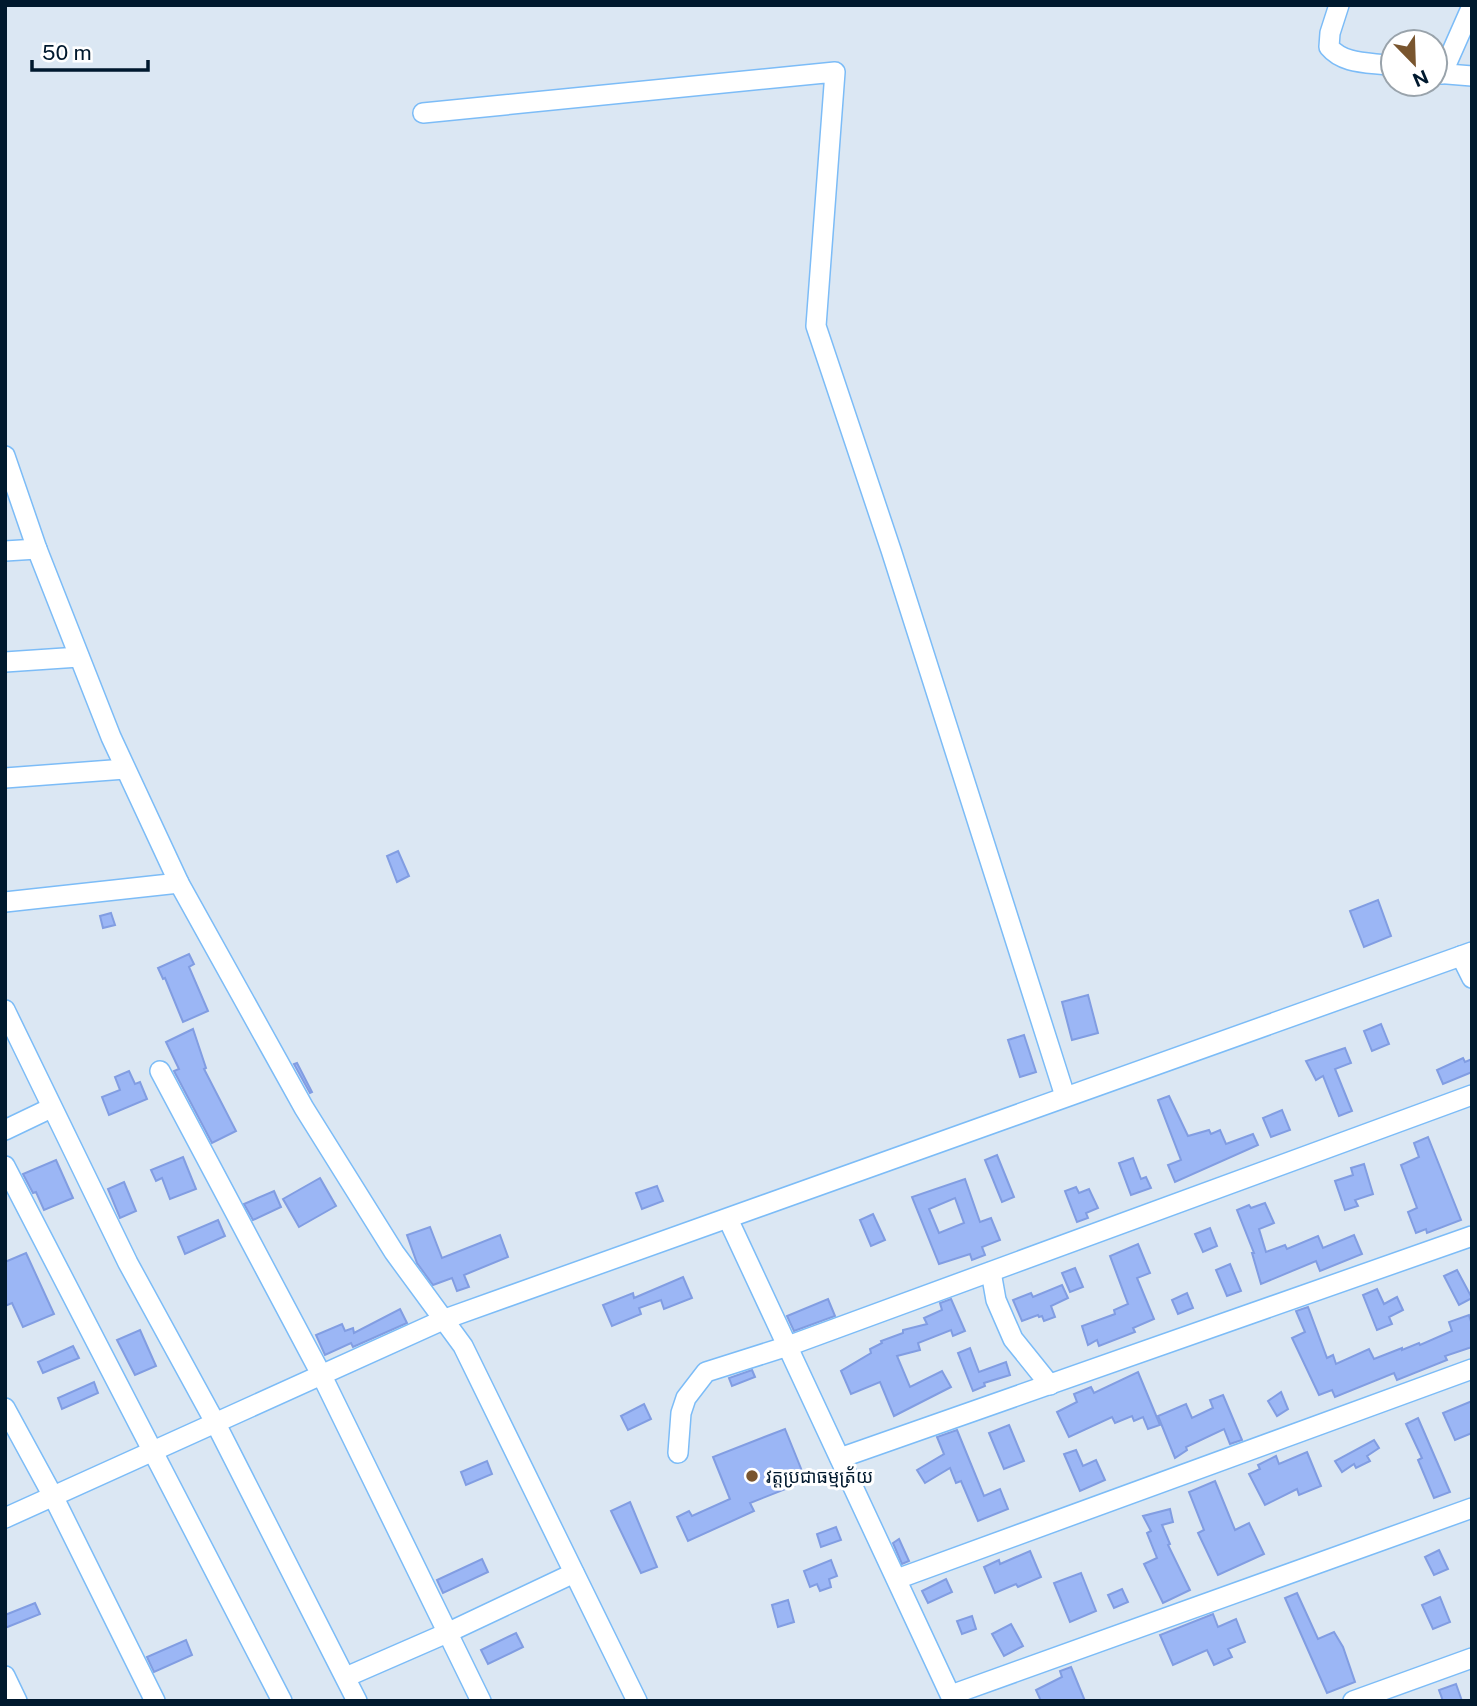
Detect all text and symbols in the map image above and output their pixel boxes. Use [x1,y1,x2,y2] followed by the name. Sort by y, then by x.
[32,28,147,72] scale bar
[1379,28,1449,98] north arrow
[42,40,92,65] text: 50 m
[1410,66,1432,92] text: N
[766,1466,873,1488] place label: វត្តប្រជាធម្មត្រ័យ
[744,1468,760,1484] marker: វត្តប្រជាធម្មត្រ័យ

